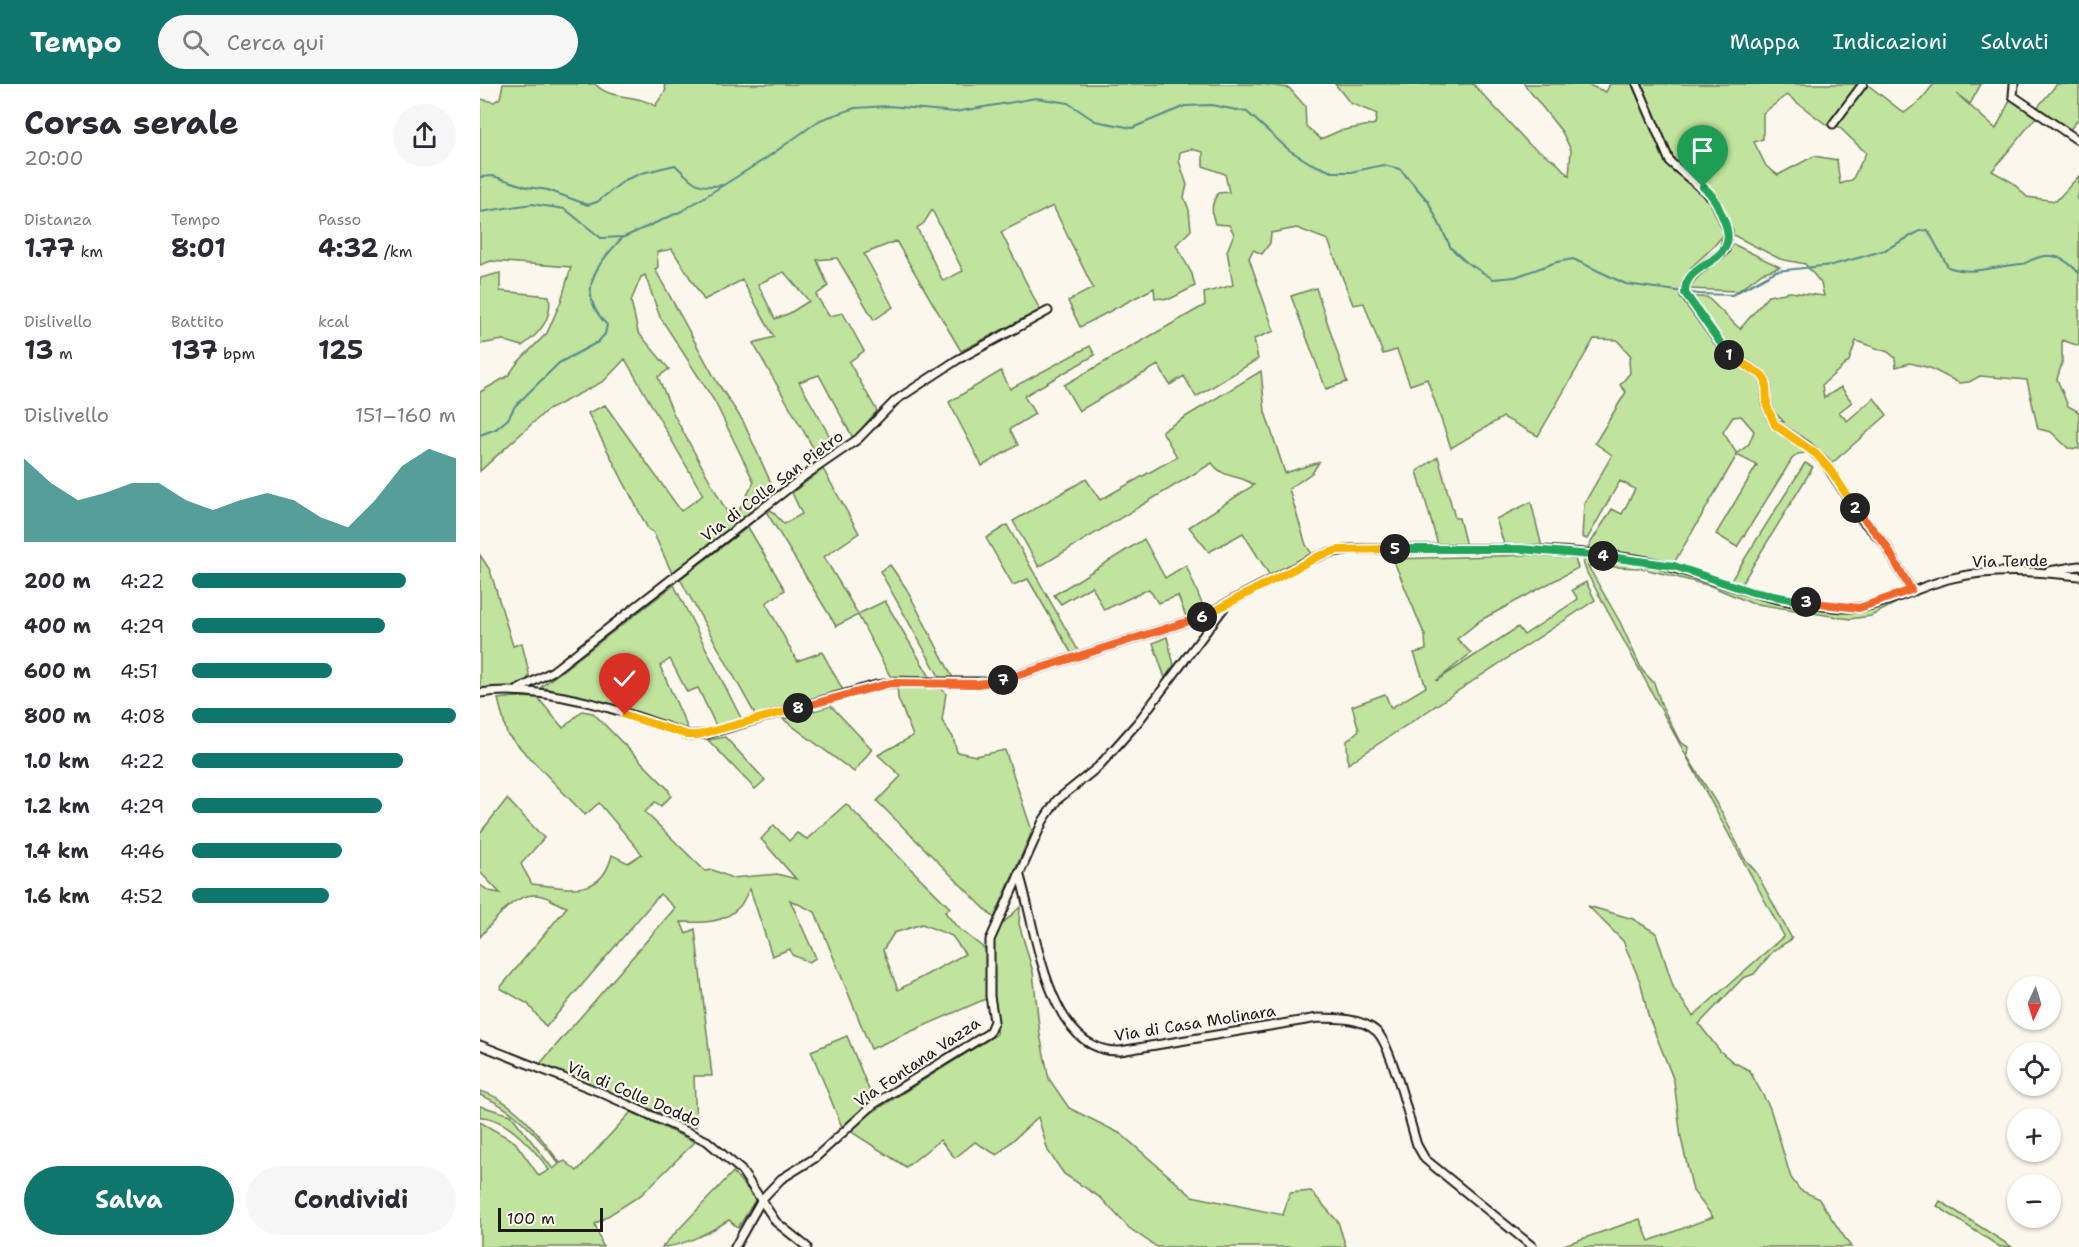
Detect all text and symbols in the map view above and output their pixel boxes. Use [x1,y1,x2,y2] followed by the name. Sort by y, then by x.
[158,15,578,69] search box
[30,23,122,61] text: Tempo
[179,26,212,59] icon: search
[227,28,324,57] text: Cerca qui
[1730,28,1800,56] text: Mappa
[1833,28,1947,56] text: Indicazioni
[1980,28,2049,56] text: Salvati
[24,100,239,145] text: Corsa serale
[393,104,456,167] button: share
[1677,125,1728,187] pin
[1686,134,1719,167] icon: arrive
[24,145,84,171] text: 20:00
[24,209,92,230] text: Distanza
[171,209,220,230] text: Tempo
[318,209,361,230] text: Passo
[24,230,75,265] text: 1.77
[171,230,226,265] text: 8:01
[318,230,378,265] text: 4:32
[75,241,103,262] text: km
[378,241,413,262] text: /km
[24,311,92,332] text: Dislivello
[171,311,224,332] text: Battito
[318,311,349,332] text: kcal
[24,332,54,367] text: 13
[171,332,218,367] text: 137
[318,332,363,367] text: 125
[1714,340,1744,370] pin: 1
[54,343,73,364] text: m
[218,343,255,364] text: bpm
[1725,344,1733,365] text: 1
[24,402,109,428] text: Dislivello
[355,402,456,428] text: 151–160 m
[697,426,847,546] street label: Via di Colle San Pietro
[1840,493,1870,523] pin: 2
[1849,497,1861,518] text: 2
[1380,534,1410,564] pin: 5
[1390,538,1400,559] text: 5
[1588,541,1618,571] pin: 4
[1597,545,1609,566] text: 4
[1972,550,2048,572] street label: Via Tende
[24,568,91,594] text: 200 m
[120,568,165,594] text: 4:22
[1791,587,1821,617] pin: 3
[1800,591,1812,612] text: 3
[1187,602,1217,632] pin: 6
[1196,606,1208,627] text: 6
[24,613,91,639] text: 400 m
[120,613,165,639] text: 4:29
[599,653,650,715] pin
[24,658,91,684] text: 600 m
[120,658,158,684] text: 4:51
[608,662,641,695] icon: check
[988,665,1018,695] pin: 7
[997,669,1009,690] text: 7
[783,693,813,723] pin: 8
[792,697,804,718] text: 8
[24,703,91,729] text: 800 m
[120,703,166,729] text: 4:08
[24,748,89,774] text: 1.0 km
[120,748,165,774] text: 4:22
[24,793,90,819] text: 1.2 km
[120,793,165,819] text: 4:29
[24,838,89,864] text: 1.4 km
[120,838,165,864] text: 4:46
[24,883,90,909] text: 1.6 km
[120,883,163,909] text: 4:52
[2007,976,2061,1030] north arrow
[2007,976,2061,1228] map controls
[1113,1000,1277,1046] street label: Via di Casa Molinara
[850,1012,984,1112] street label: Via Fontana Vazza
[2007,1042,2061,1096] button: locate
[564,1056,704,1132] street label: Via di Colle Doddo
[2007,1108,2061,1162] button: +
[24,1166,234,1235] button: Salva
[246,1166,456,1235] button: Condividi
[2007,1174,2061,1228] button: −
[498,1205,603,1232] scale bar
[507,1208,555,1229] text: 100 m

